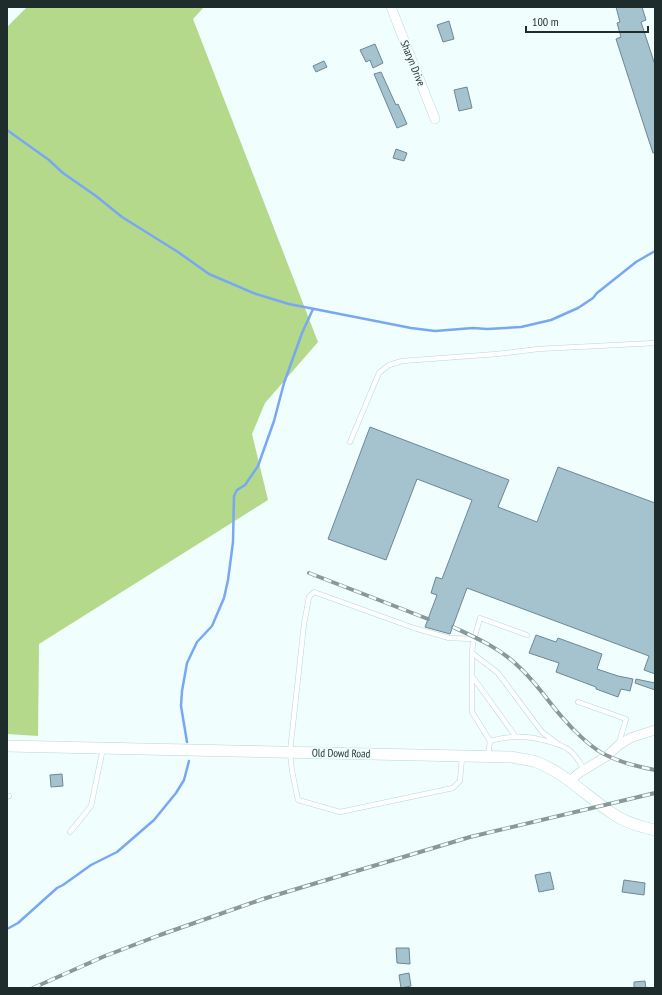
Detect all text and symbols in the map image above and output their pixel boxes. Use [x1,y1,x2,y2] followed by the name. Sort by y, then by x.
[526,8,648,34] scale bar
[532,14,559,29] text: 100 m
[397,38,429,88] street label: Sharyn Drive
[312,745,371,761] street label: Old Dowd Road

